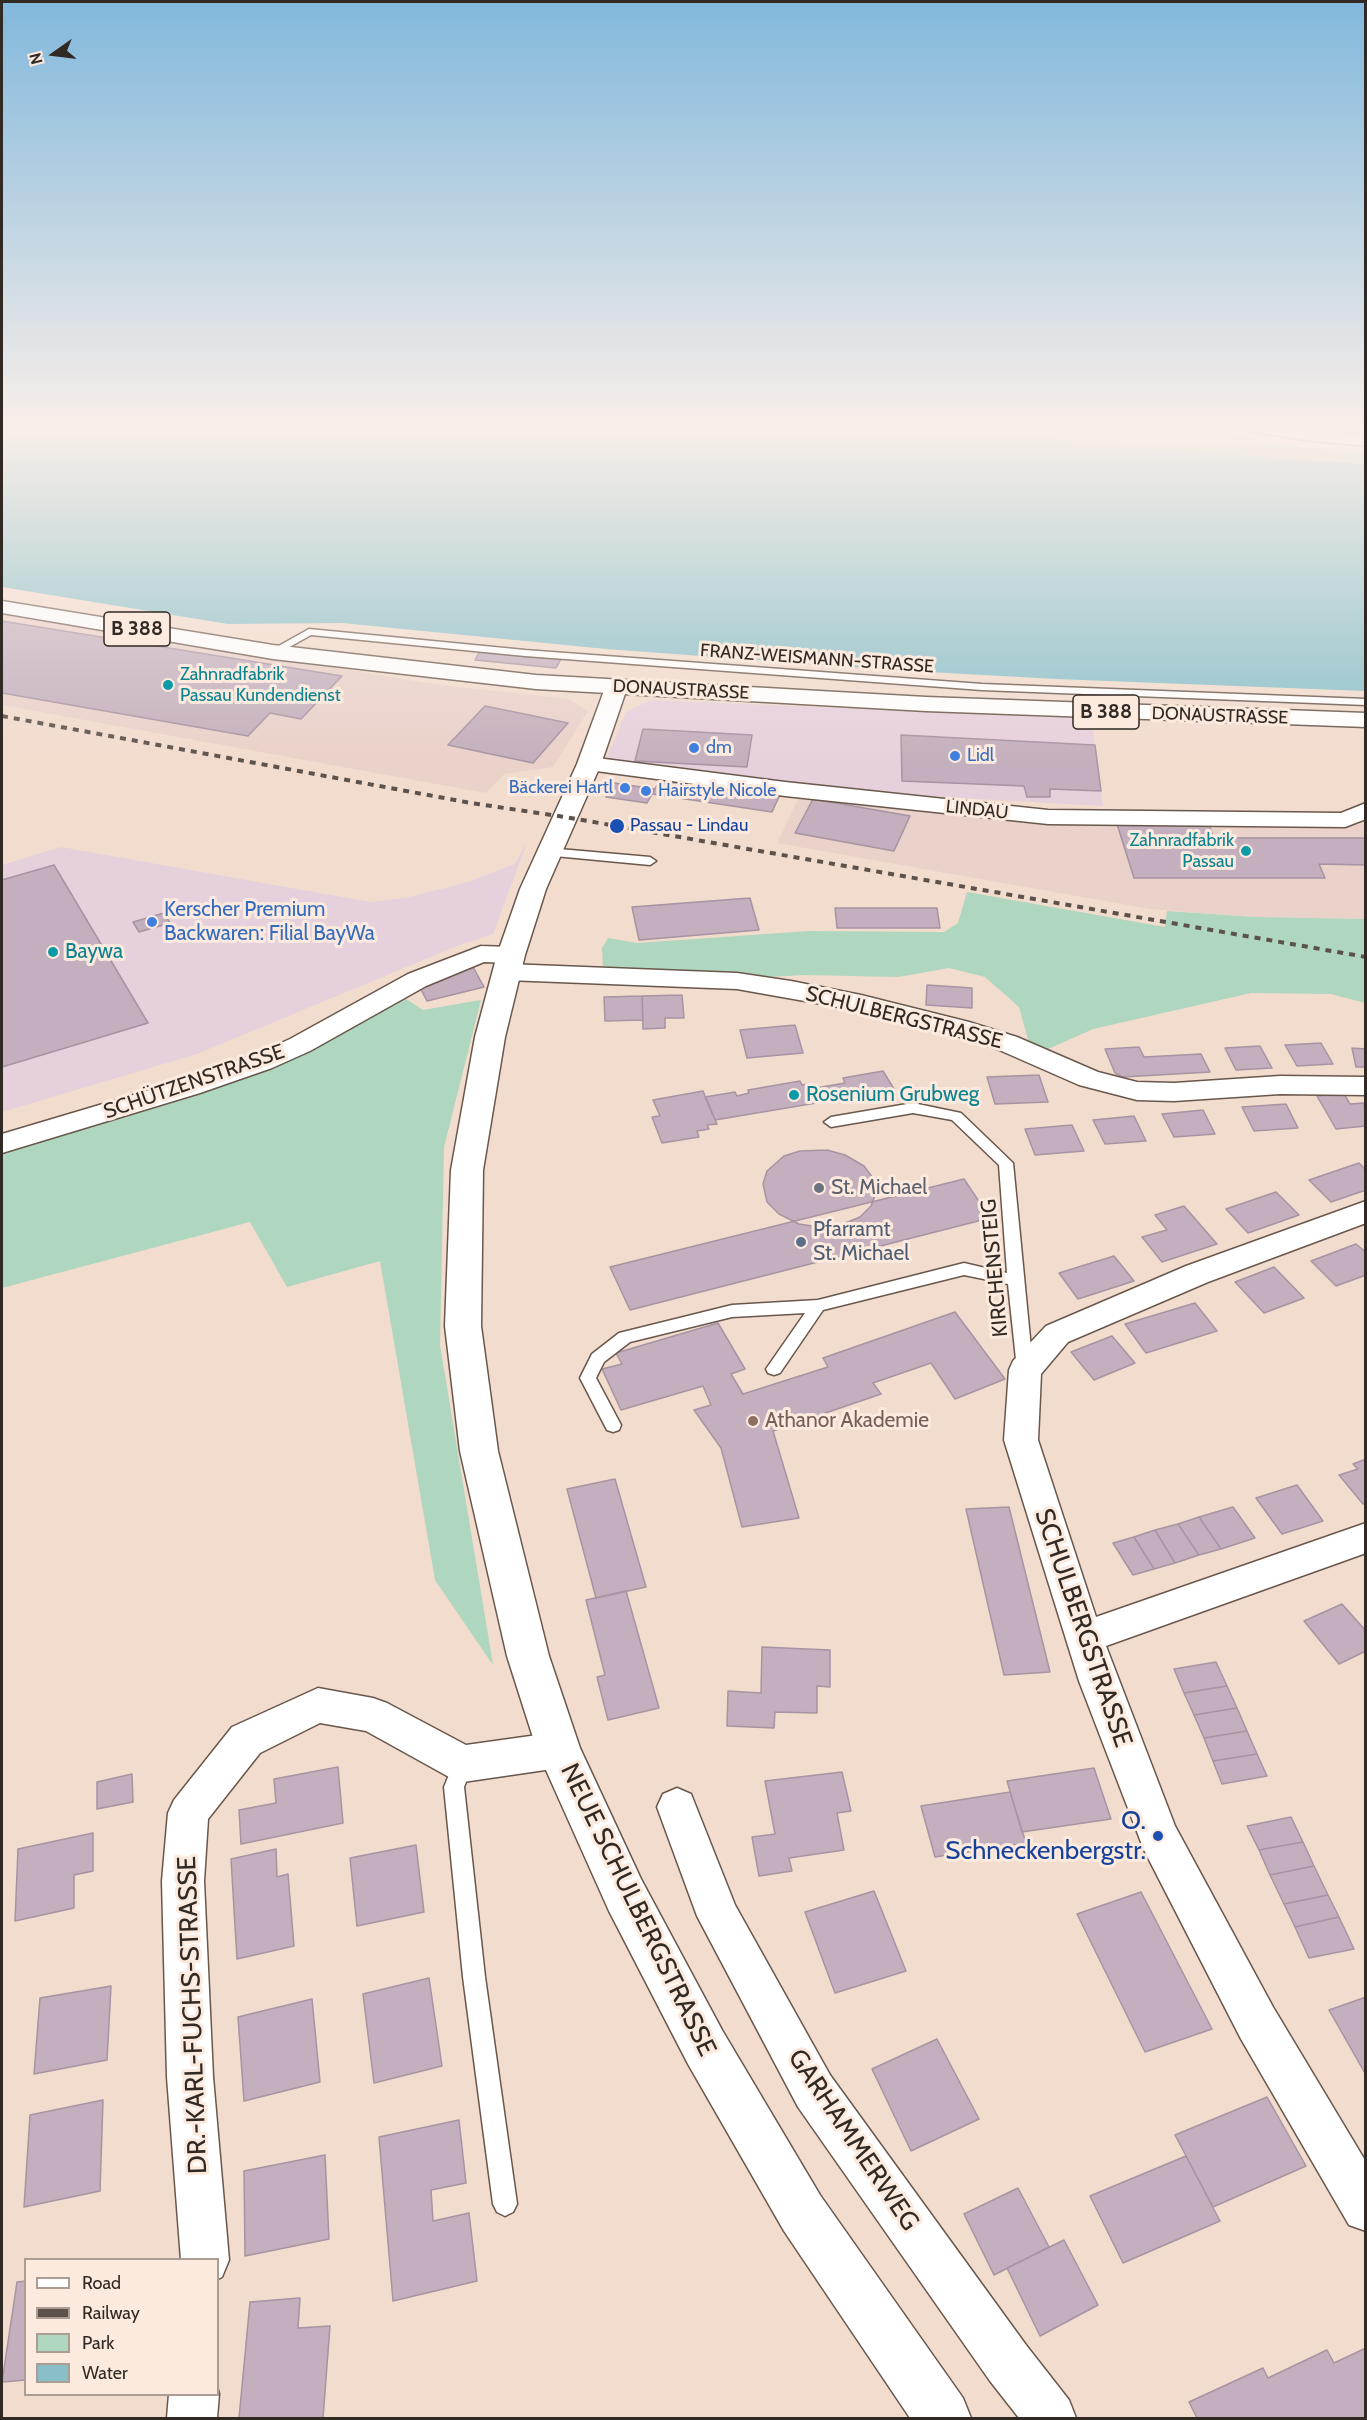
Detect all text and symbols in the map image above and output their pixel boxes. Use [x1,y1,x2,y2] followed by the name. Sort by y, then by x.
[24,24,84,84] north arrow
[25,51,47,66] text: N
[104,612,170,646] road number: B 388
[699,640,935,678] street label: FRANZ-WEISMANN-STRASSE
[180,664,341,706] place label: Zahnradfabrik Passau Kundendienst
[612,676,750,704] street label: DONAUSTRASSE
[161,678,175,692] marker: Zahnradfabrik Passau Kundendienst
[1073,695,1139,729] road number: B 388
[1151,703,1289,729] street label: DONAUSTRASSE
[706,737,732,759] place label: dm
[687,741,701,755] marker: dm
[967,745,994,767] place label: Lidl
[948,749,962,763] marker: Lidl
[509,777,613,799] place label: Bäckerei Hartl
[658,780,776,802] place label: Hairstyle Nicole
[618,781,632,795] marker: Bäckerei Hartl
[639,784,653,798] marker: Hairstyle Nicole
[945,796,1009,824] street label: LINDAU
[630,815,748,837] place label: Passau - Lindau
[608,817,626,835] marker: Passau - Lindau
[1130,830,1234,872] place label: Zahnradfabrik Passau
[1239,844,1253,858] marker: Zahnradfabrik Passau
[164,897,375,947] place label: Kerscher Premium Backwaren: Filial BayWa
[145,915,159,929] marker: Kerscher Premium Backwaren: Filial BayWa
[65,939,123,965] place label: Baywa
[46,945,60,959] marker: Baywa
[803,981,1005,1055] street label: SCHULBERGSTRASSE
[100,1039,288,1125] street label: SCHÜTZENSTRASSE
[806,1082,979,1108] place label: Rosenium Grubweg
[787,1088,801,1102] marker: Rosenium Grubweg
[831,1175,927,1201] place label: St. Michael
[812,1181,826,1195] marker: St. Michael
[976,1198,1014,1338] street label: KIRCHENSTEIG
[813,1217,909,1267] place label: Pfarramt St. Michael
[794,1235,808,1249] marker: Pfarramt St. Michael
[765,1408,929,1434] place label: Athanor Akademie
[746,1414,760,1428] marker: Athanor Akademie
[1028,1505,1138,1751] street label: SCHULBERGSTRASSE
[553,1759,723,2061] street label: NEUE SCHULBERGSTRASSE
[945,1805,1146,1866] place label: O. Schneckenbergstr.
[1151,1829,1165,1843] marker: O. Schneckenbergstr.
[172,1856,214,2174] street label: DR.-KARL-FUCHS-STRASSE
[781,2043,925,2237] street label: GARHAMMERWEG
[24,2258,219,2396] legend
[82,2272,121,2294] text: Road
[82,2302,140,2324] text: Railway
[82,2332,114,2354] text: Park
[82,2362,128,2384] text: Water

